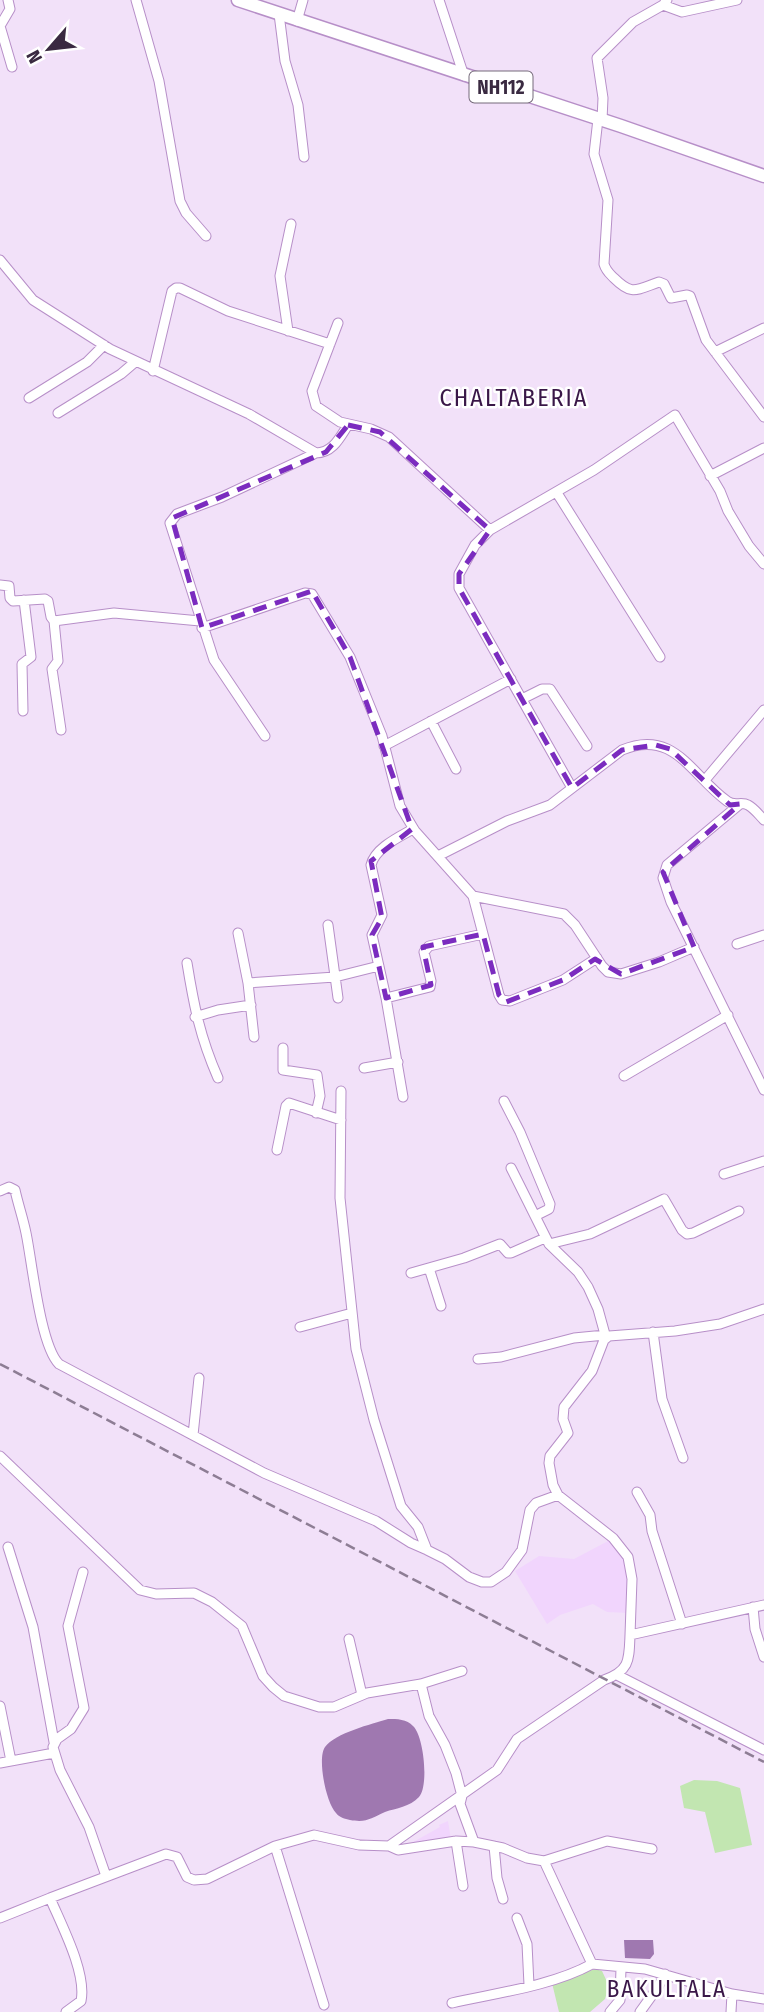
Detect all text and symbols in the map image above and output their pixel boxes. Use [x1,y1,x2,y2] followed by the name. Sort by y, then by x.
[14,14,84,84] north arrow
[22,46,47,67] text: N
[470,72,532,102] road number: NH112
[440,384,588,412] district label: CHALTABERIA
[607,1975,727,2003] district label: BAKULTALA

